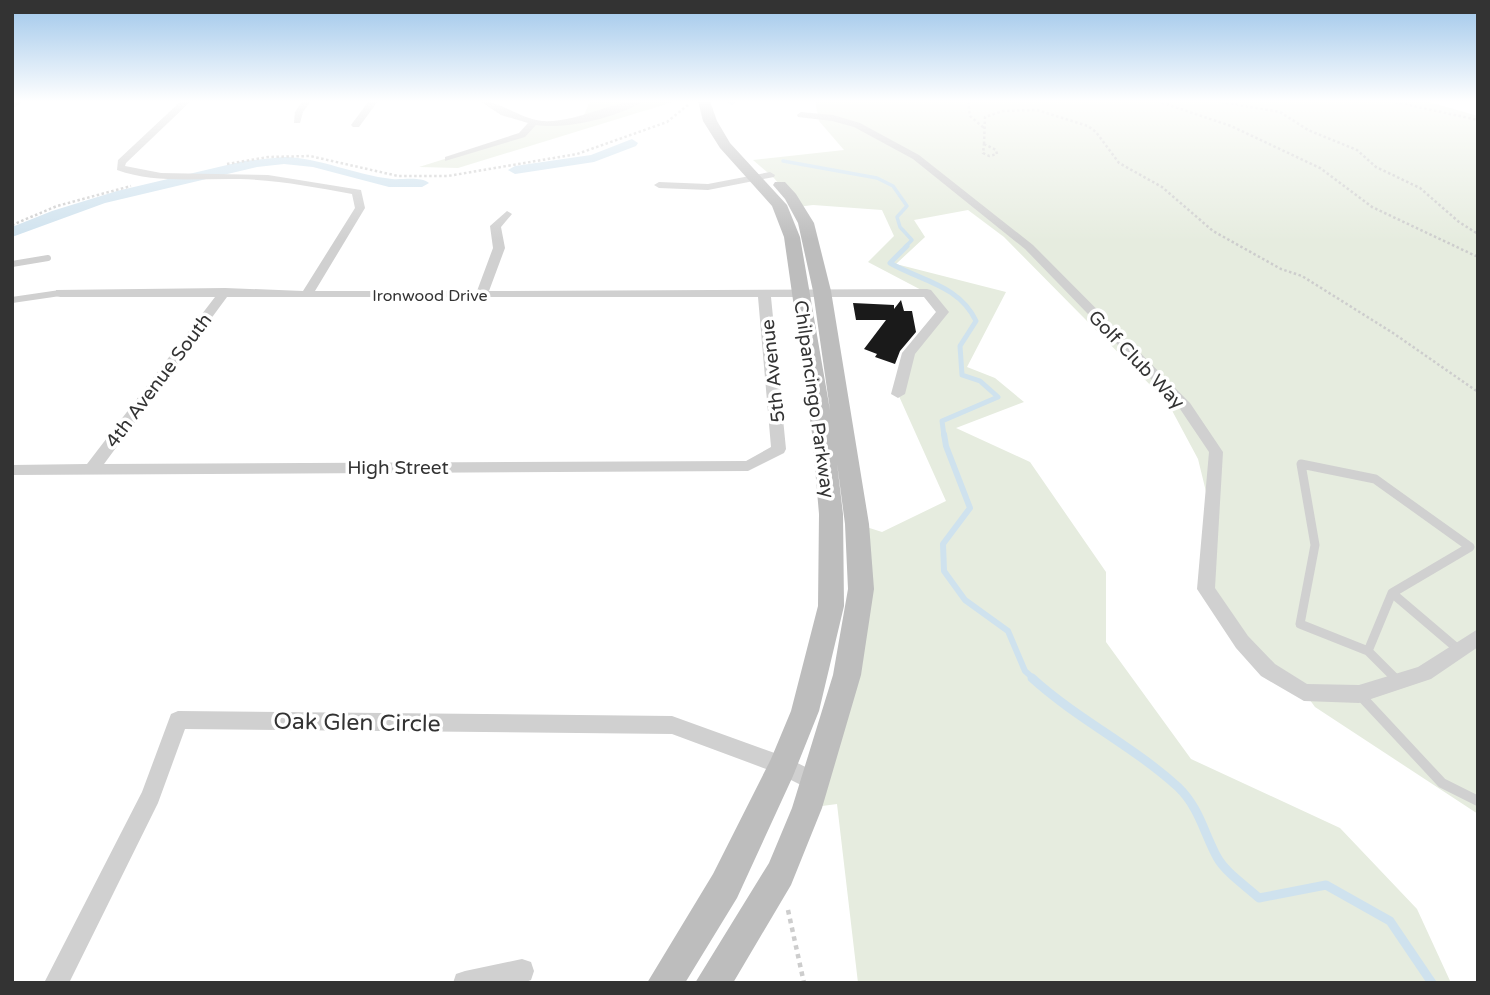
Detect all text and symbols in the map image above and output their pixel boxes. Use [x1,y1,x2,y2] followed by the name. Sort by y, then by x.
[372,286,488,306] street label: Ironwood Drive
[789,299,839,500] street label: Chilpancingo Parkway
[1084,306,1189,414] street label: Golf Club Way
[101,309,216,452] street label: 4th Avenue South
[757,318,789,424] street label: 5th Avenue
[347,457,449,479] street label: High Street
[273,708,441,738] street label: Oak Glen Circle

